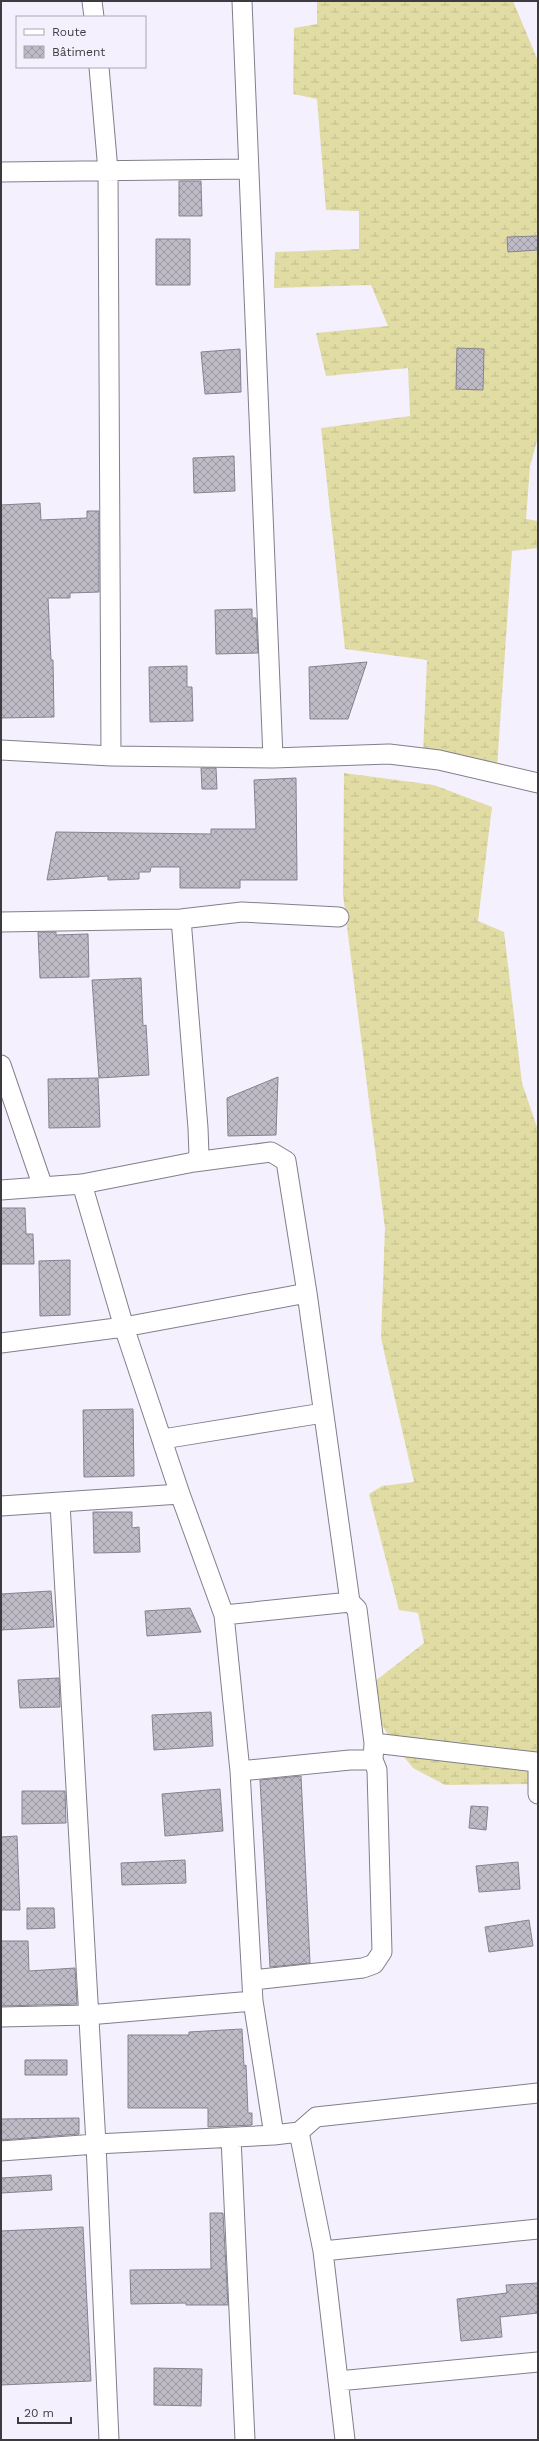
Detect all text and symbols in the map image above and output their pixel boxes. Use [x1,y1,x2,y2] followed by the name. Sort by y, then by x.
[16,16,146,68] legend
[52,25,86,39] text: Route
[52,45,105,59] text: Bâtiment
[18,2399,71,2425] scale bar
[24,2406,54,2420] text: 20 m

